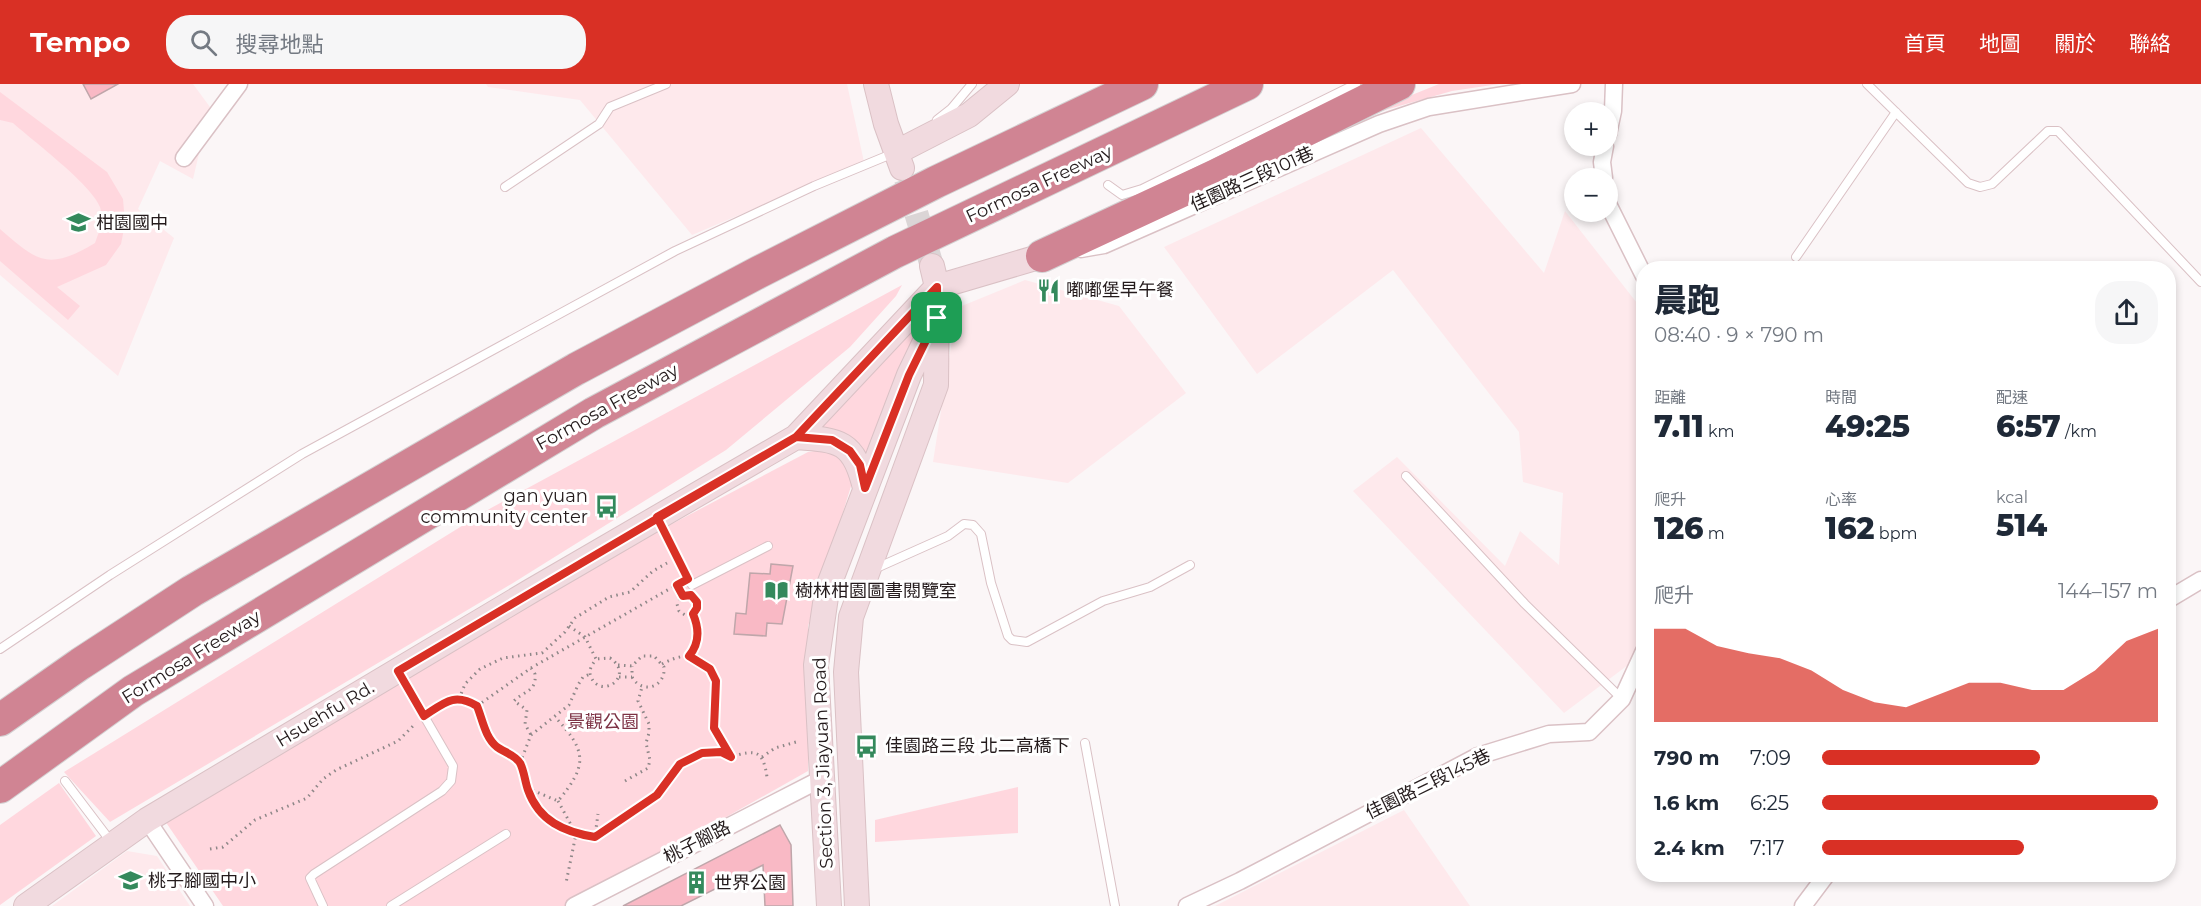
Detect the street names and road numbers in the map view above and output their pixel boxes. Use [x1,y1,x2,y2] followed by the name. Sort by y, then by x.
[962,140,1116,228] street label: Formosa Freeway
[1187,142,1317,216] street label: 佳園路三段101巷
[532,359,682,455] street label: Formosa Freeway
[118,605,265,709] street label: Formosa Freeway
[808,657,838,869] street label: Section 3, Jiayuan Road
[272,676,378,752] street label: Hsuehfu Rd.
[1362,744,1494,824] street label: 佳園路三段145巷
[660,816,734,868] street label: 桃子腳路

